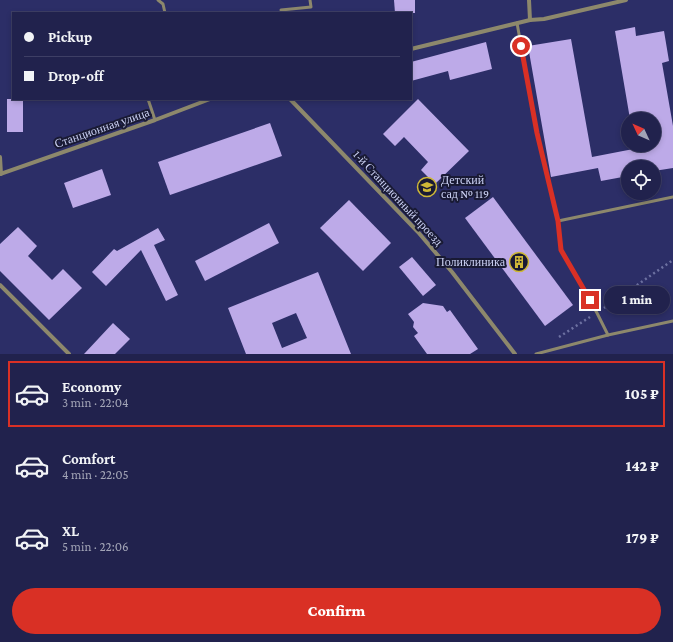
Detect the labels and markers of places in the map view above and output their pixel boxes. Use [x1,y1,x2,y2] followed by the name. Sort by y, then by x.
[441,173,489,201] place label: Детский сад № 119
[416,176,438,198] school or university icon: Детский сад № 119
[508,251,530,273] building icon: Поликлиника
[436,255,506,269] place label: Поликлиника

